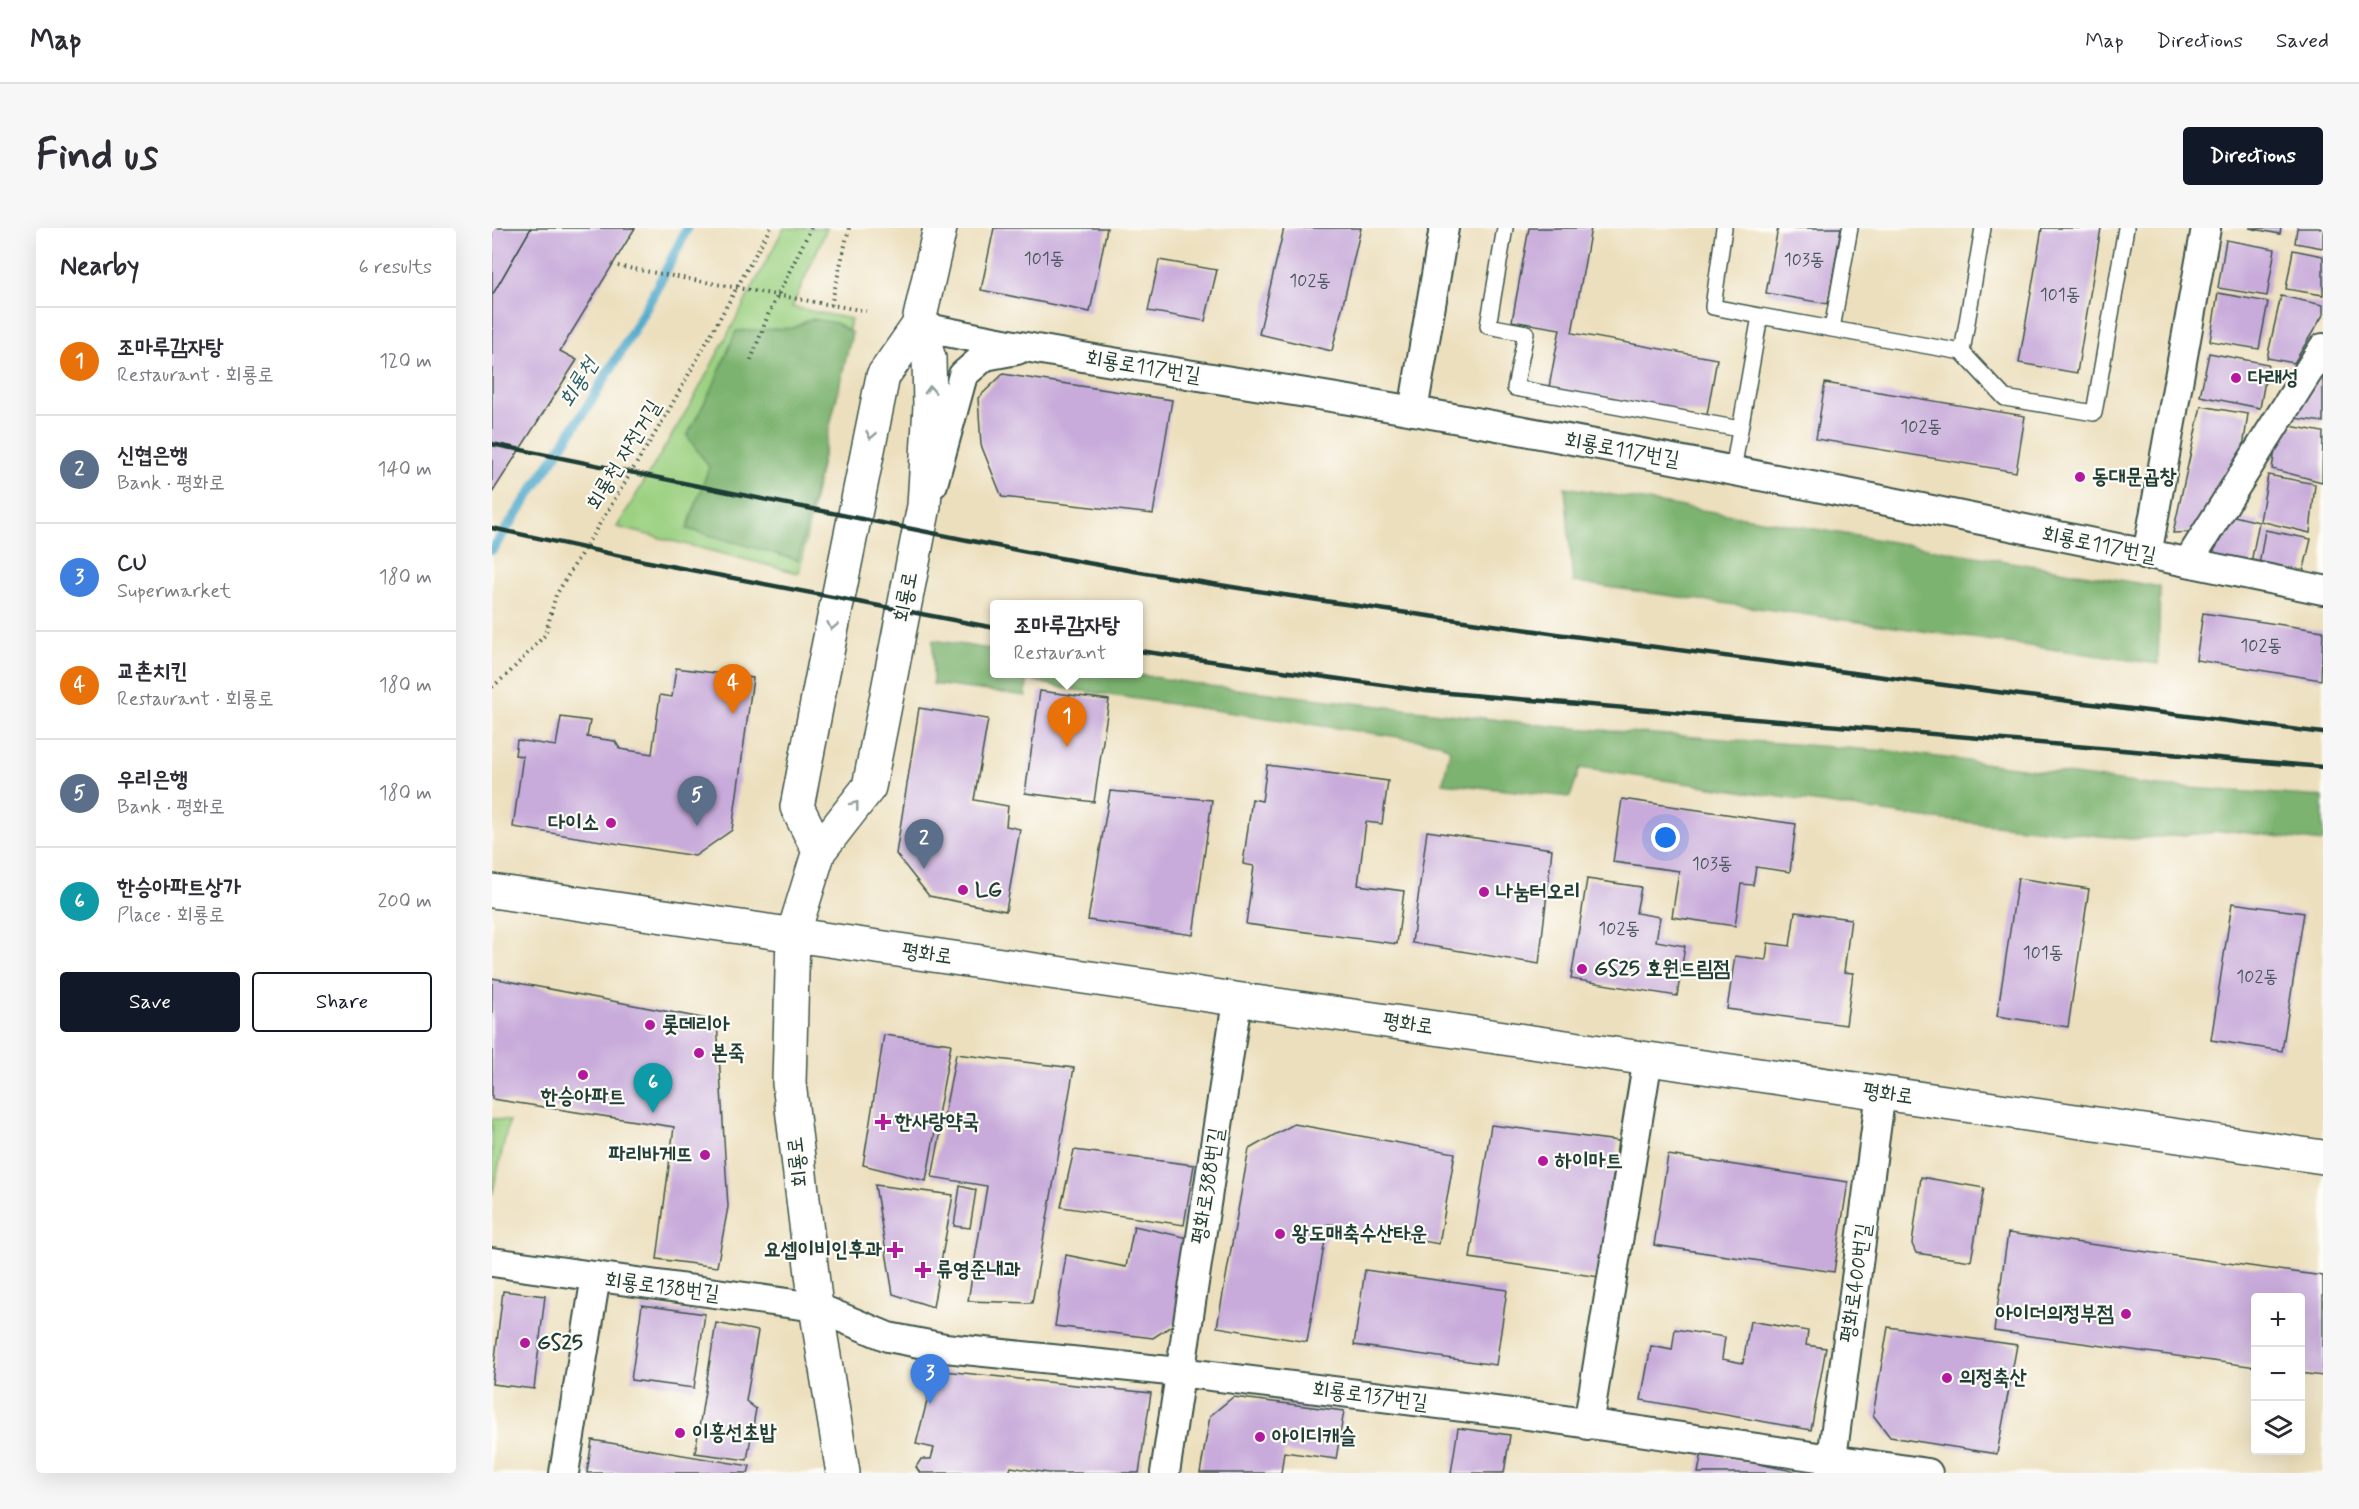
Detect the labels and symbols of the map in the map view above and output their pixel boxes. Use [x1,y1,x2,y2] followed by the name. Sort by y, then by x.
[1024,247,1064,271] house number: 101동
[1784,248,1824,272] house number: 103동
[1289,269,1331,293] house number: 102동
[2040,283,2080,307] house number: 101동
[1084,344,1203,390] street label: 회룡로117번길
[553,351,606,413] water label: 회룡천
[2248,364,2299,392] place label: 다래성
[2229,371,2243,385] marker: 다래성
[924,385,936,394] one-way arrow
[580,395,668,515] street label: 회룡천 자전거길
[1900,415,1942,439] house number: 102동
[1562,426,1682,474] street label: 회룡로117번길
[865,430,878,440] one-way arrow
[2092,463,2177,491] place label: 동대문곱창
[2073,470,2087,484] marker: 동대문곱창
[2039,520,2159,570] street label: 회룡로117번길
[887,569,925,625] street label: 회룡로
[826,621,839,631] one-way arrow
[2240,634,2282,658] house number: 102동
[714,664,752,714] pin: 4
[1048,698,1086,747] pin: 1
[678,776,716,826] pin: 5
[847,801,858,812] one-way arrow
[548,809,599,837] place label: 다이소
[604,816,618,830] marker: 다이소
[904,820,944,869] pin: 2
[1651,823,1680,852] your location
[1692,852,1732,876] house number: 103동
[975,876,1002,904] place label: LG
[1496,878,1581,906] place label: 나눔터오리
[956,883,970,897] marker: LG
[1477,885,1491,899] marker: 나눔터오리
[1598,917,1640,941] house number: 102동
[900,937,954,971] street label: 평화로
[2023,941,2063,965] house number: 101동
[1594,955,1730,983] place label: GS25 호원드림점
[1575,962,1589,976] marker: GS25 호원드림점
[2236,965,2278,989] house number: 102동
[1381,1007,1435,1041] street label: 평화로
[662,1011,730,1039] place label: 롯데리아
[643,1018,657,1032] marker: 롯데리아
[711,1039,745,1067] place label: 본죽
[692,1046,706,1060] marker: 본죽
[634,1064,672,1113] pin: 6
[576,1068,590,1082] marker: 한승아파트
[1861,1077,1915,1111] street label: 평화로
[540,1083,625,1111] place label: 한승아파트
[894,1108,980,1136] place label: 한사랑약국
[876,1115,890,1129] marker: 한사랑약국
[1185,1126,1231,1246] street label: 평화로388번길
[781,1135,815,1189] street label: 회룡로
[609,1141,693,1169] place label: 파리바게뜨
[1554,1147,1623,1175] place label: 하이마트
[698,1148,712,1162] marker: 파리바게뜨
[1536,1154,1550,1168] marker: 하이마트
[1292,1220,1427,1248] place label: 왕도매축수산타운
[1834,1221,1878,1344] street label: 평화로400번길
[1273,1227,1287,1241] marker: 왕도매축수산타운
[764,1236,882,1264] place label: 요셉이비인후과
[886,1241,904,1259] marker: 요셉이비인후과
[936,1256,1021,1284] place label: 류영준내과
[914,1261,932,1279] marker: 류영준내과
[603,1266,721,1308] street label: 회룡로138번길
[1996,1300,2114,1328] place label: 아이더의정부점
[2119,1307,2133,1321] marker: 아이더의정부점
[537,1329,583,1357] place label: GS25
[518,1336,532,1350] marker: GS25
[910,1354,950,1404] pin: 3
[1959,1364,2027,1392] place label: 의정축산
[1940,1371,1954,1385] marker: 의정축산
[1311,1375,1429,1417] street label: 회룡로137번길
[692,1419,778,1447] place label: 이흥선초밥
[1272,1423,1357,1451] place label: 아이디캐슬
[673,1426,687,1440] marker: 이흥선초밥
[1253,1430,1267,1444] marker: 아이디캐슬

